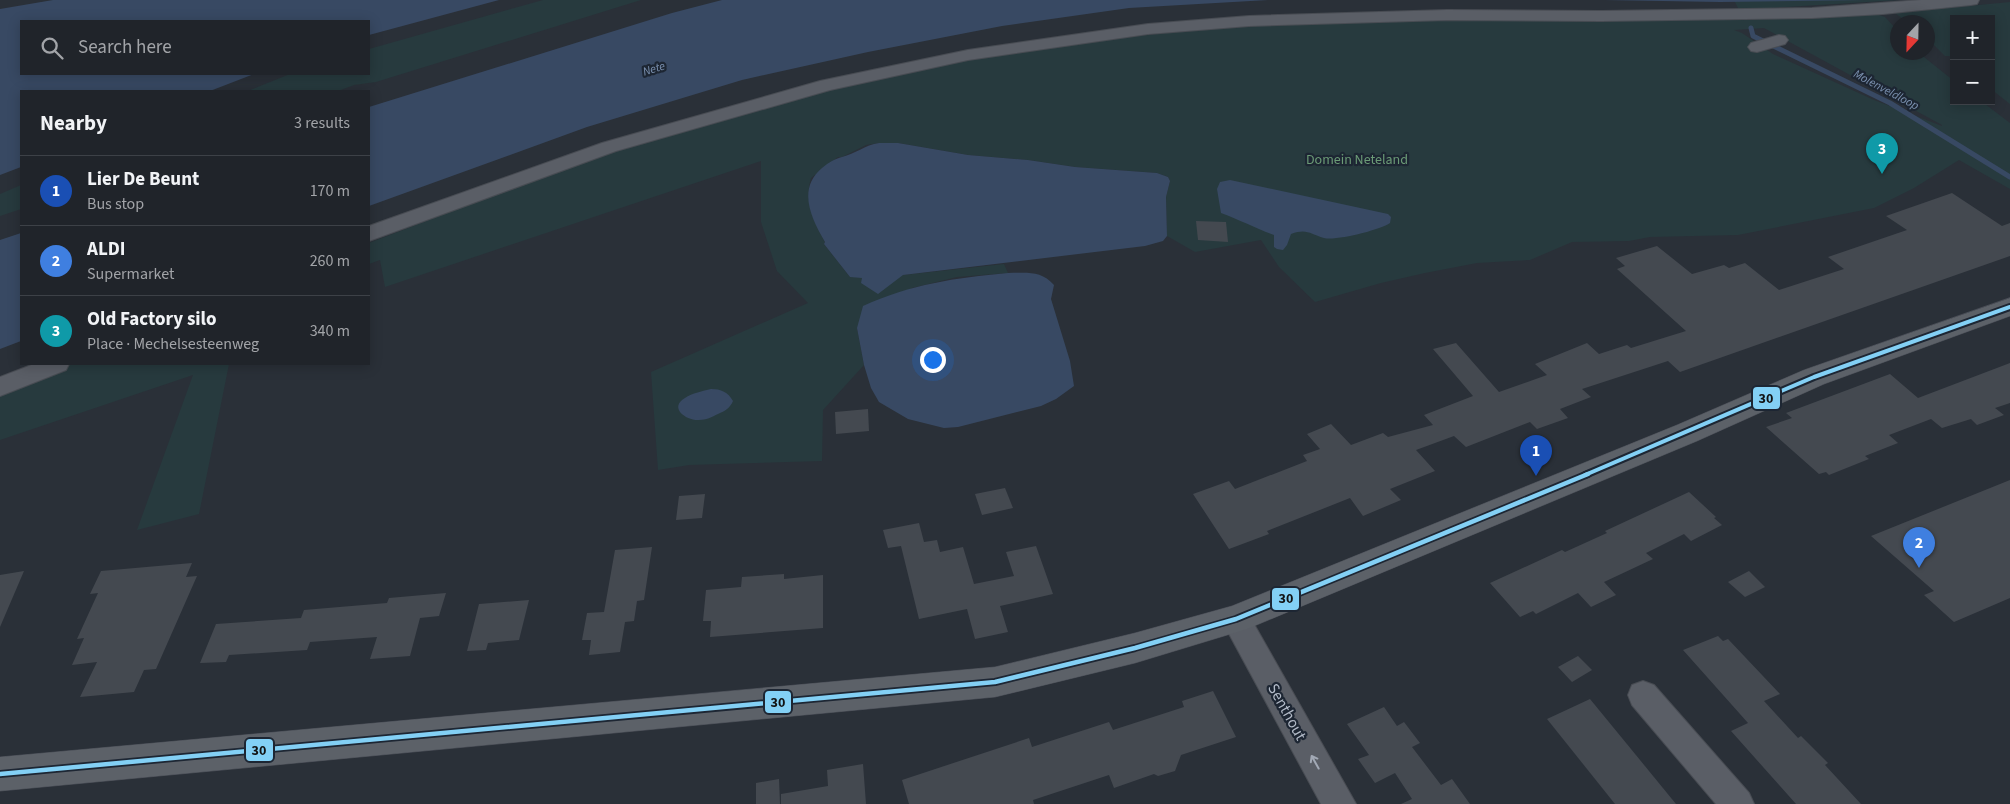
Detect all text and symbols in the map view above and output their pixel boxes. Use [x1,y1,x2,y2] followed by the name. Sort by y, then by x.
[1890,15,1935,60] north arrow
[1950,15,1995,105] map controls
[1950,15,1995,60] button: +
[20,20,370,75] search box
[38,34,66,62] icon: search
[78,34,172,61] text: Search here
[641,58,667,80] water label: Nete
[1950,60,1995,105] button: −
[1850,66,1922,114] water label: Molenveldloop
[40,108,107,138] text: Nearby
[294,112,350,134] text: 3 results
[1866,133,1898,174] pin: 3
[1306,150,1408,170] park label: Domein Neteland
[87,166,199,193] text: Lier De Beunt
[52,180,60,202] text: 1
[310,180,350,202] text: 170 m
[87,193,144,215] text: Bus stop
[87,236,126,263] text: ALDI
[52,250,60,272] text: 2
[310,250,350,272] text: 260 m
[87,263,174,285] text: Supermarket
[87,306,217,333] text: Old Factory silo
[52,320,60,342] text: 3
[310,320,350,342] text: 340 m
[87,333,259,355] text: Place · Mechelsesteenweg
[920,347,946,373] your location
[1752,386,1781,410] line badge: 30
[1759,389,1773,409] text: 30
[1520,435,1552,476] pin: 1
[1903,527,1935,568] pin: 2
[1271,587,1300,611] line badge: 30
[1279,589,1293,609] text: 30
[1262,679,1312,745] street label: Senthout
[764,690,792,714] line badge: 30
[771,693,785,713] text: 30
[245,738,274,762] line badge: 30
[252,741,266,761] text: 30
[1310,754,1320,769] one-way arrow

